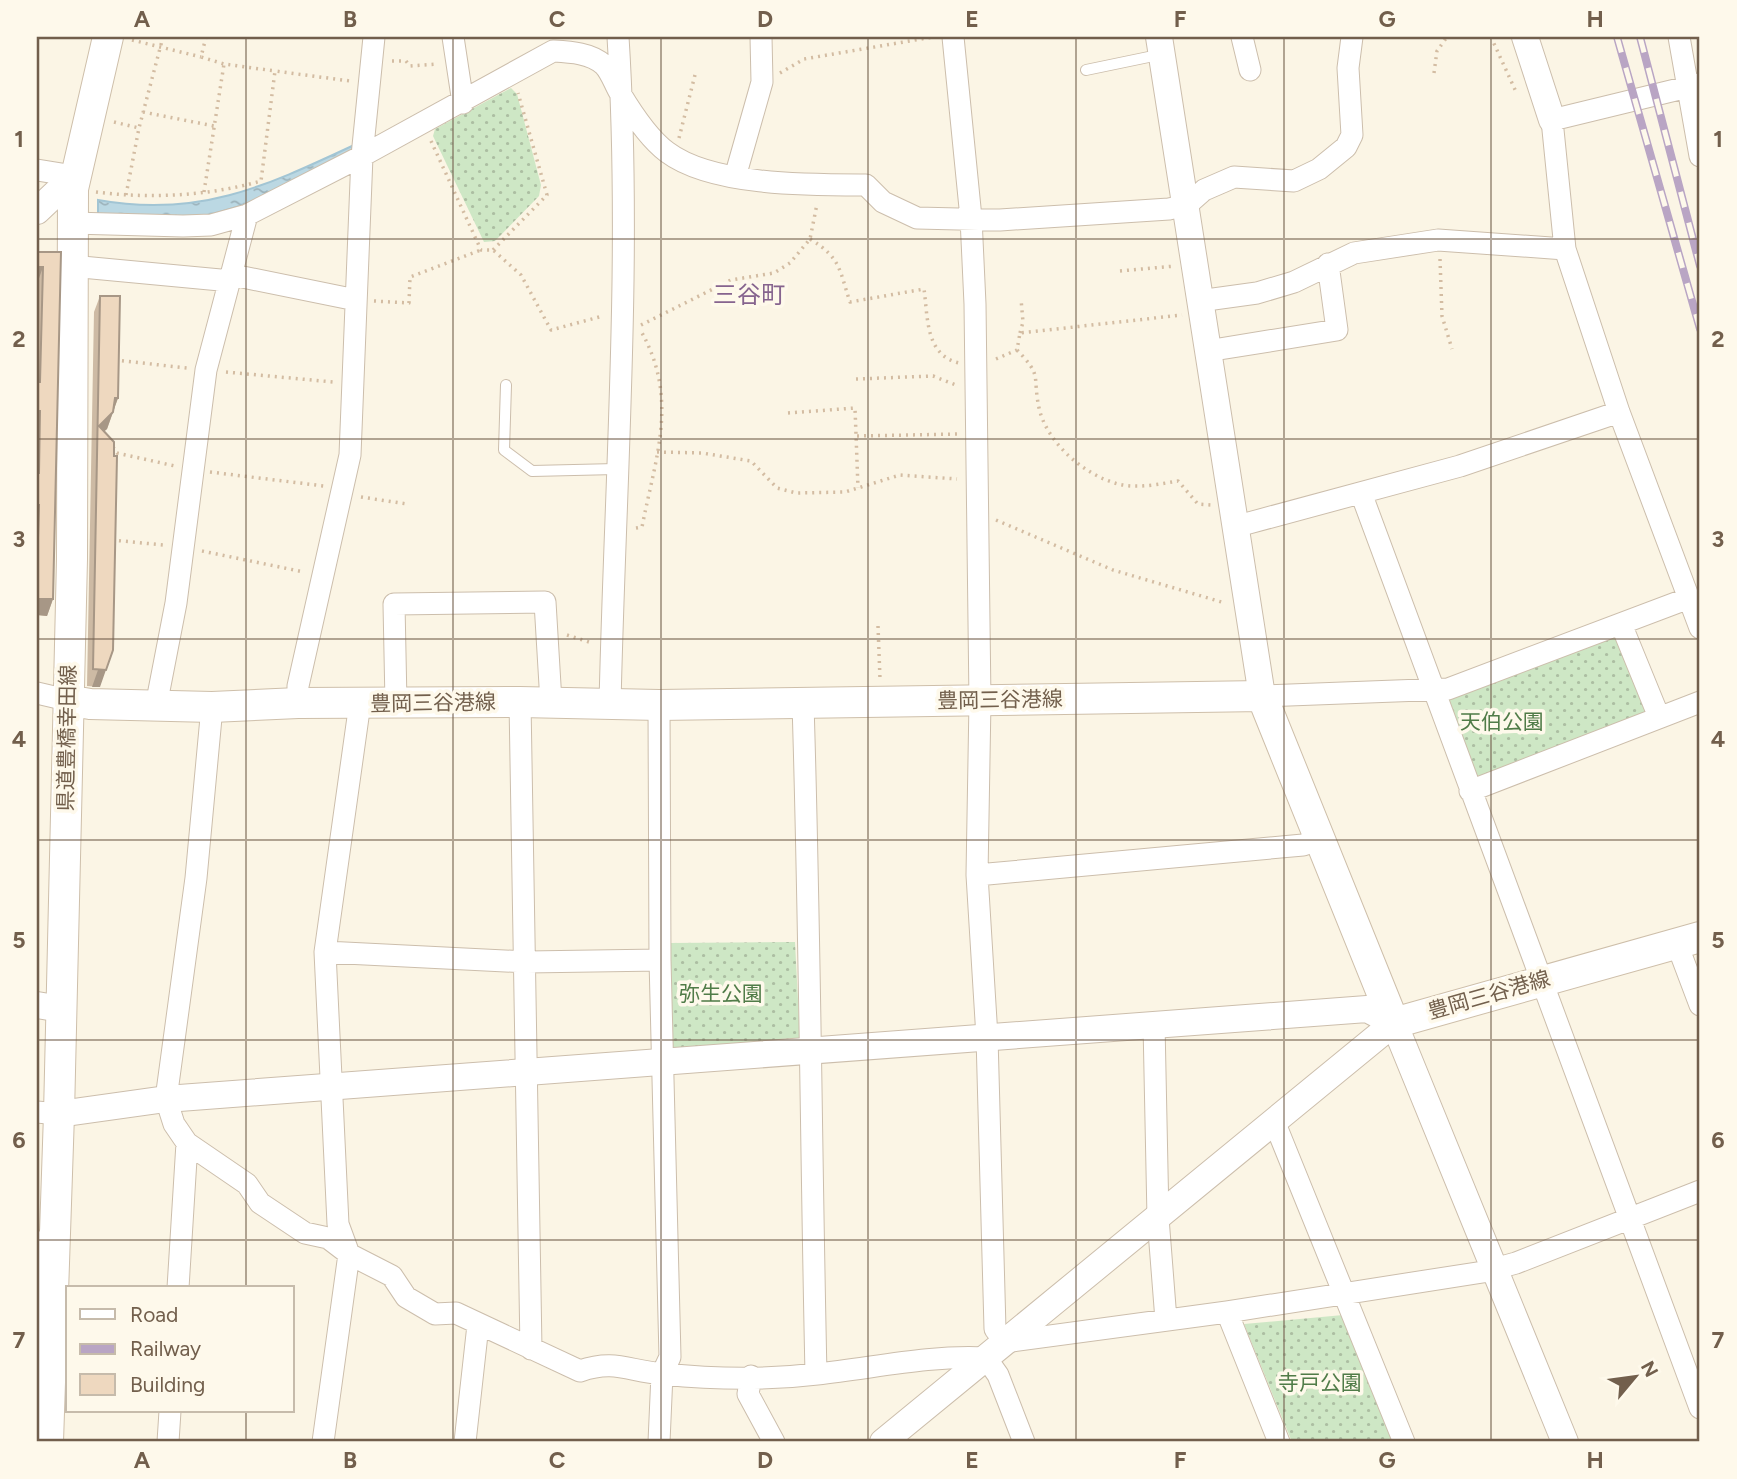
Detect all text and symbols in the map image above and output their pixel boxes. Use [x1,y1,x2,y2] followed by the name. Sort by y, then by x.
[134,5,151,33] text: A
[343,5,357,33] text: B
[549,5,566,33] text: C
[757,5,773,33] text: D
[965,5,979,33] text: E
[1174,5,1187,33] text: F
[1378,5,1396,33] text: G
[1586,5,1604,33] text: H
[14,125,24,153] text: 1
[1713,125,1723,153] text: 1
[713,280,785,309] district label: 三谷町
[12,325,26,353] text: 2
[1711,325,1725,353] text: 2
[13,525,25,553] text: 3
[1712,525,1724,553] text: 3
[53,664,80,812] street label: 県道豊橋幸田線
[937,686,1063,713] street label: 豊岡三谷港線
[370,689,496,716] street label: 豊岡三谷港線
[1460,709,1544,734] park label: 天伯公園
[12,725,26,753] text: 4
[1711,725,1725,753] text: 4
[12,926,26,954] text: 5
[1711,926,1725,954] text: 5
[1425,965,1553,1024] street label: 豊岡三谷港線
[679,981,763,1006] park label: 弥生公園
[12,1126,26,1154] text: 6
[1711,1126,1725,1154] text: 6
[66,1286,294,1412] legend
[130,1302,178,1327] text: Road
[13,1326,26,1354] text: 7
[1712,1326,1725,1354] text: 7
[130,1336,201,1361] text: Railway
[1600,1342,1670,1412] north arrow
[1636,1357,1663,1381] text: N
[1278,1370,1362,1395] park label: 寺戸公園
[130,1372,205,1397] text: Building
[134,1446,151,1474] text: A
[343,1446,357,1474] text: B
[549,1446,566,1474] text: C
[757,1446,773,1474] text: D
[965,1446,979,1474] text: E
[1174,1446,1187,1474] text: F
[1378,1446,1396,1474] text: G
[1586,1446,1604,1474] text: H

